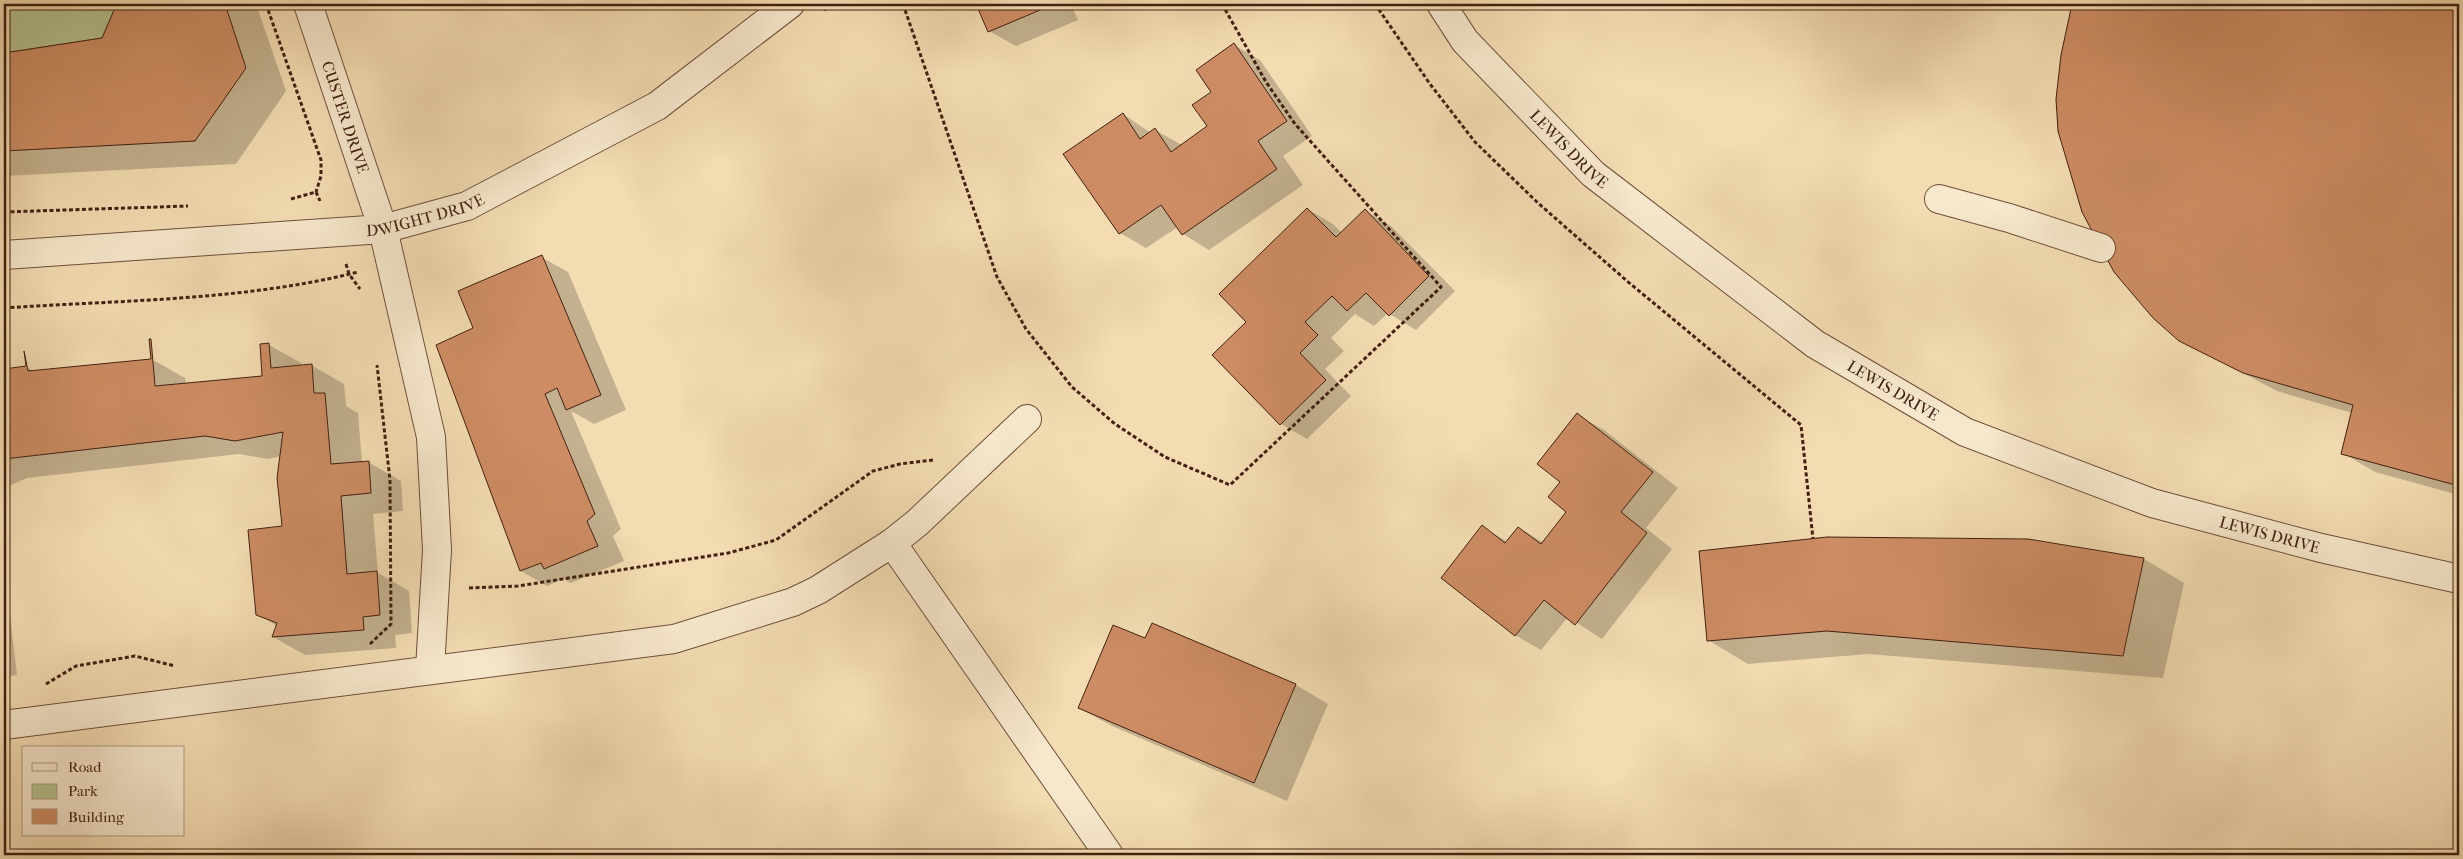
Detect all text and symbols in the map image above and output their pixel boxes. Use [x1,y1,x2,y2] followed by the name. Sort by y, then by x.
[318,58,373,176] street label: CUSTER DRIVE
[1526,106,1612,192] street label: LEWIS DRIVE
[366,190,488,240] street label: DWIGHT DRIVE
[1844,356,1942,425] street label: LEWIS DRIVE
[2217,512,2322,557] street label: LEWIS DRIVE
[22,746,185,836] legend
[68,758,102,776] text: Road
[68,782,98,800] text: Park
[68,808,125,826] text: Building

